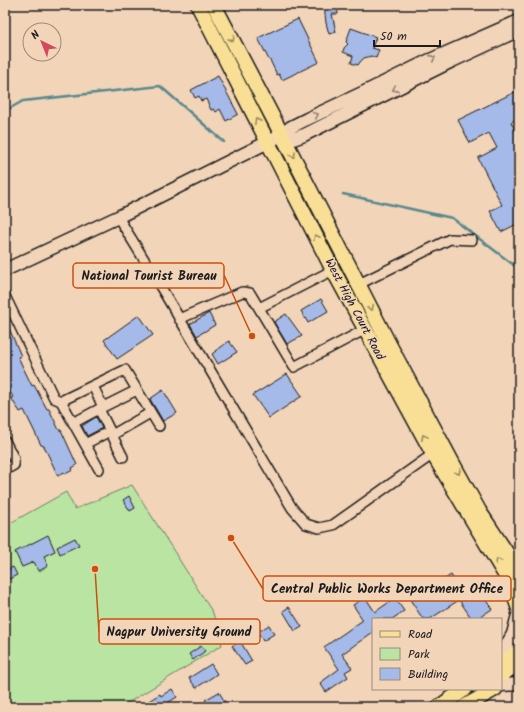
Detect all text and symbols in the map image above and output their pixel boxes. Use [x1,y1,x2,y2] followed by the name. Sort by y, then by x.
[22,22,62,62] north arrow
[374,22,440,48] scale bar
[27,26,45,44] text: N
[380,27,407,46] text: 50 m
[227,35,235,43] one-way arrow
[428,55,436,63] one-way arrow
[392,84,400,92] one-way arrow
[311,112,319,120] one-way arrow
[254,118,262,125] one-way arrow
[288,150,295,158] one-way arrow
[313,233,321,241] one-way arrow
[320,255,390,365] street label: West High Court Road
[73,263,224,288] callout: National Tourist Bureau
[81,266,217,287] text: National Tourist Bureau
[366,303,374,311] one-way arrow
[422,434,429,441] one-way arrow
[453,468,460,475] one-way arrow
[495,558,502,565] one-way arrow
[263,576,511,601] callout: Central Public Works Department Office
[271,579,504,600] text: Central Public Works Department Office
[372,618,502,690] legend
[99,619,260,644] callout: Nagpur University Ground
[107,622,252,643] text: Nagpur University Ground
[408,625,433,644] text: Road
[408,645,430,664] text: Park
[408,665,448,684] text: Building

